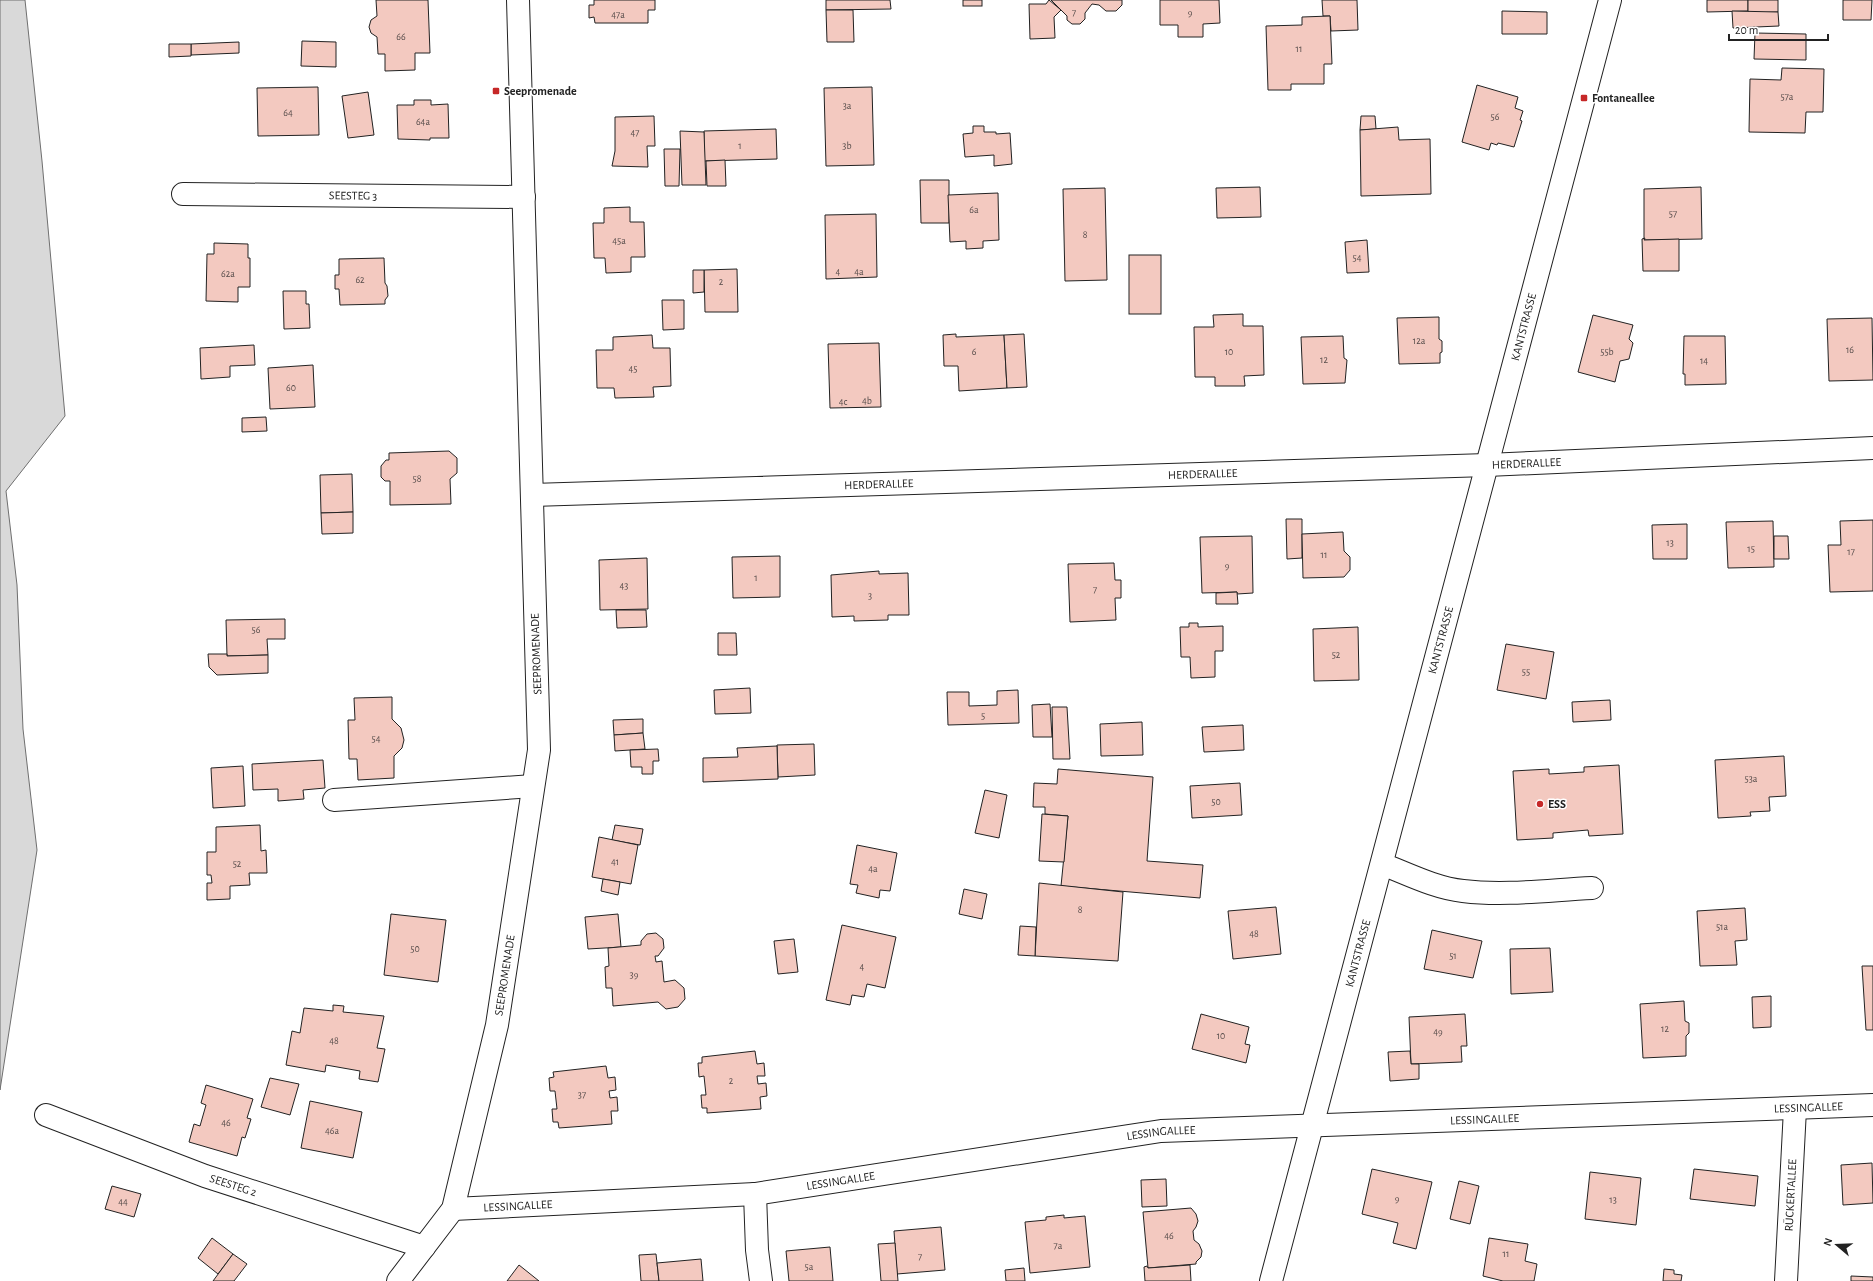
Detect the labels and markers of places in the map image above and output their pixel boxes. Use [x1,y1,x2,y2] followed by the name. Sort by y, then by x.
[504,85,577,97] place label: Seepromenade
[491,86,501,96] marker: Seepromenade
[1592,92,1655,104] place label: Fontaneallee
[1579,93,1589,103] marker: Fontaneallee
[1548,798,1566,810] place label: ESS
[1535,799,1545,809] marker: ESS

